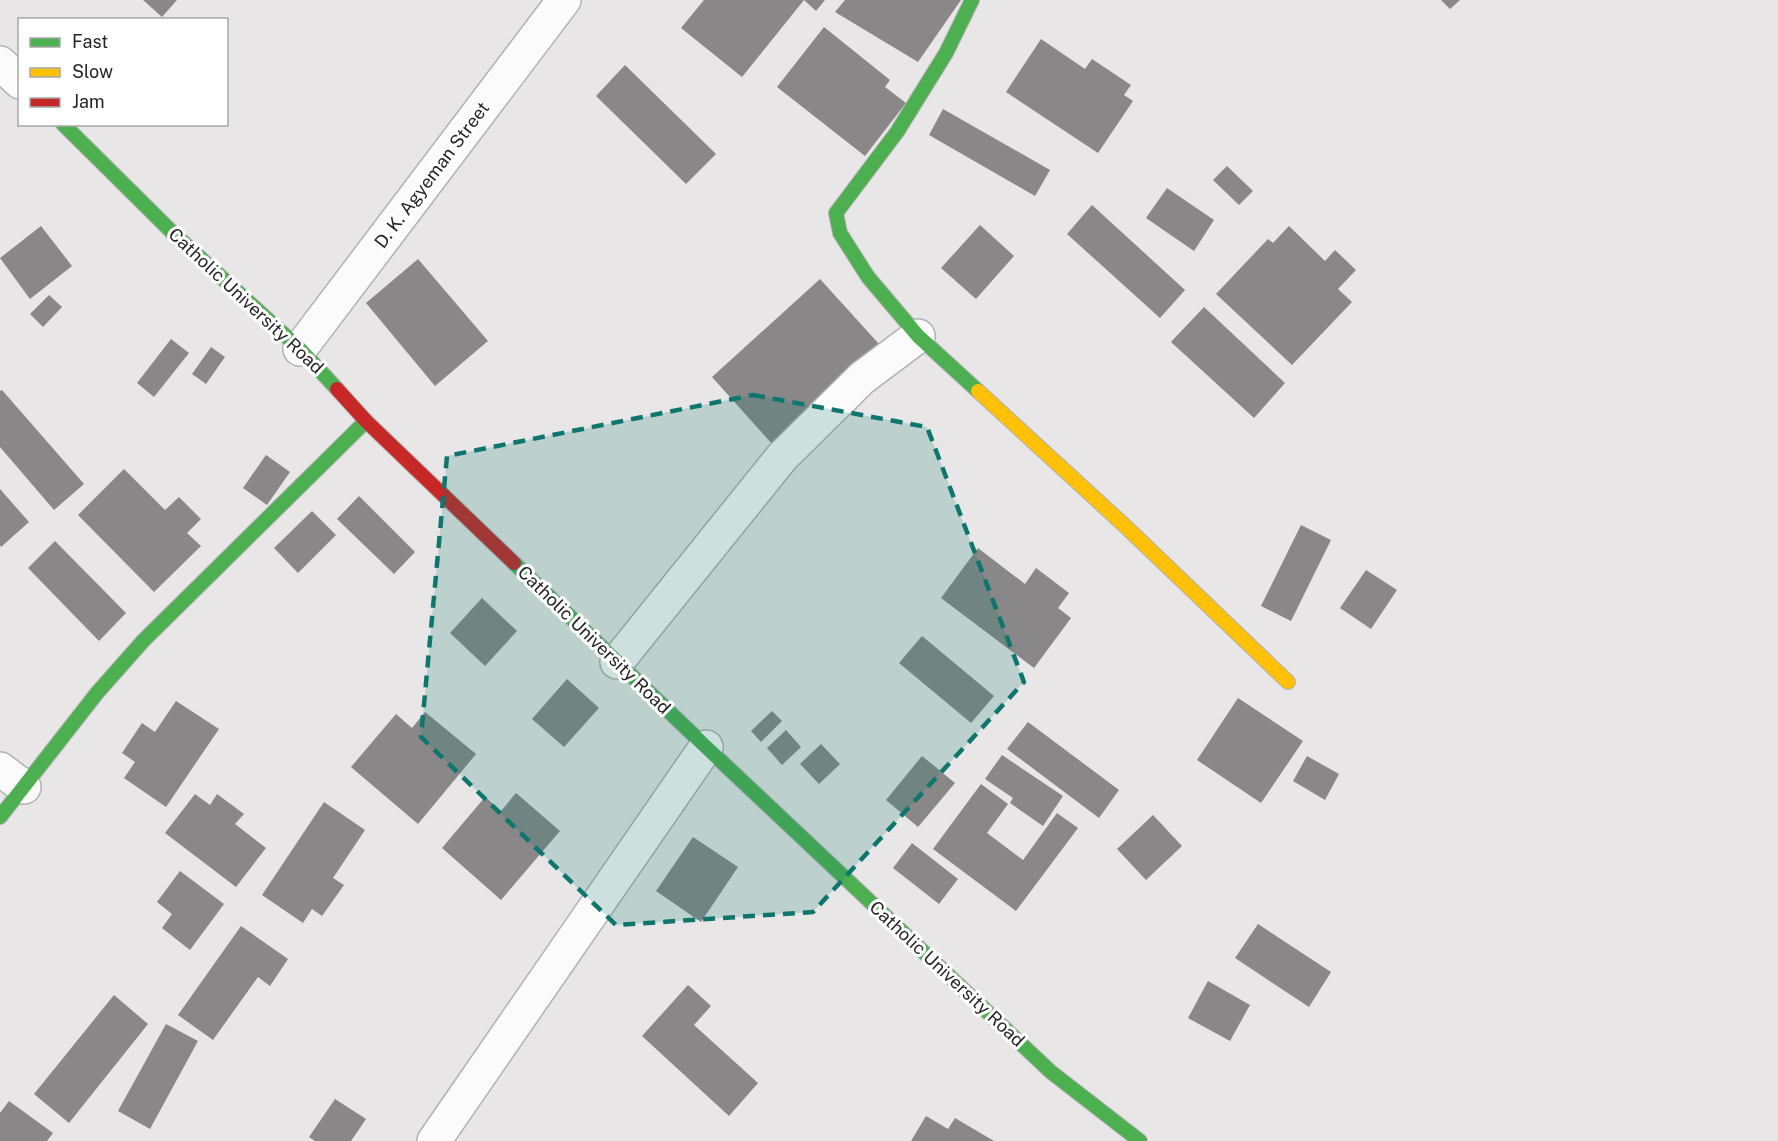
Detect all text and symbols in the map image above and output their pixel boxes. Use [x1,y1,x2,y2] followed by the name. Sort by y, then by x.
[18,18,228,126] legend
[72,31,108,52] text: Fast
[72,61,113,82] text: Slow
[72,91,105,112] text: Jam
[370,98,493,252] street label: D. K. Agyeman Street
[165,223,328,378] street label: Catholic University Road
[514,561,675,718] street label: Catholic University Road
[866,896,1029,1051] street label: Catholic University Road

